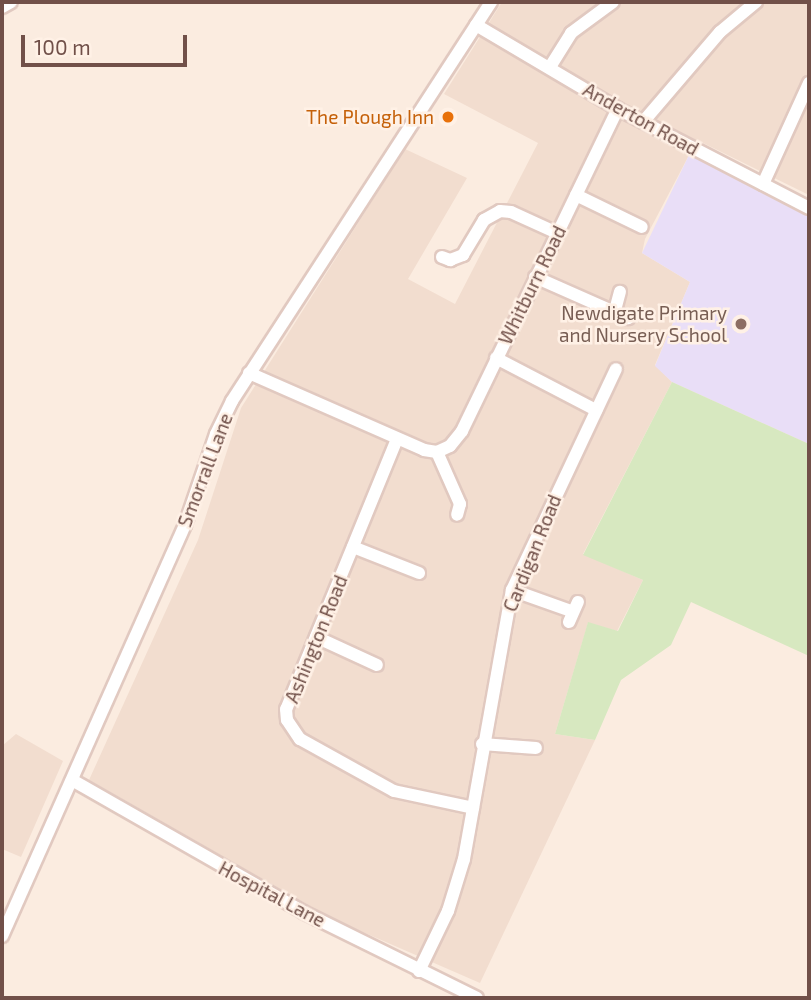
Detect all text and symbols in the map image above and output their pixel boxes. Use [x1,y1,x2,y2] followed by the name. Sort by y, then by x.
[24,21,191,65] scale bar
[34,34,91,59] text: 100 m
[579,78,703,160] street label: Anderton Road
[306,106,434,128] place label: The Plough Inn
[440,109,456,125] marker: The Plough Inn
[493,222,571,348] street label: Whitburn Road
[559,302,727,346] place label: Newdigate Primary and Nursery School
[733,316,749,332] marker: Newdigate Primary and Nursery School
[173,410,237,530] street label: Smorrall Lane
[498,491,566,615] street label: Cardigan Road
[280,572,352,706] street label: Ashington Road
[215,856,329,932] street label: Hospital Lane

